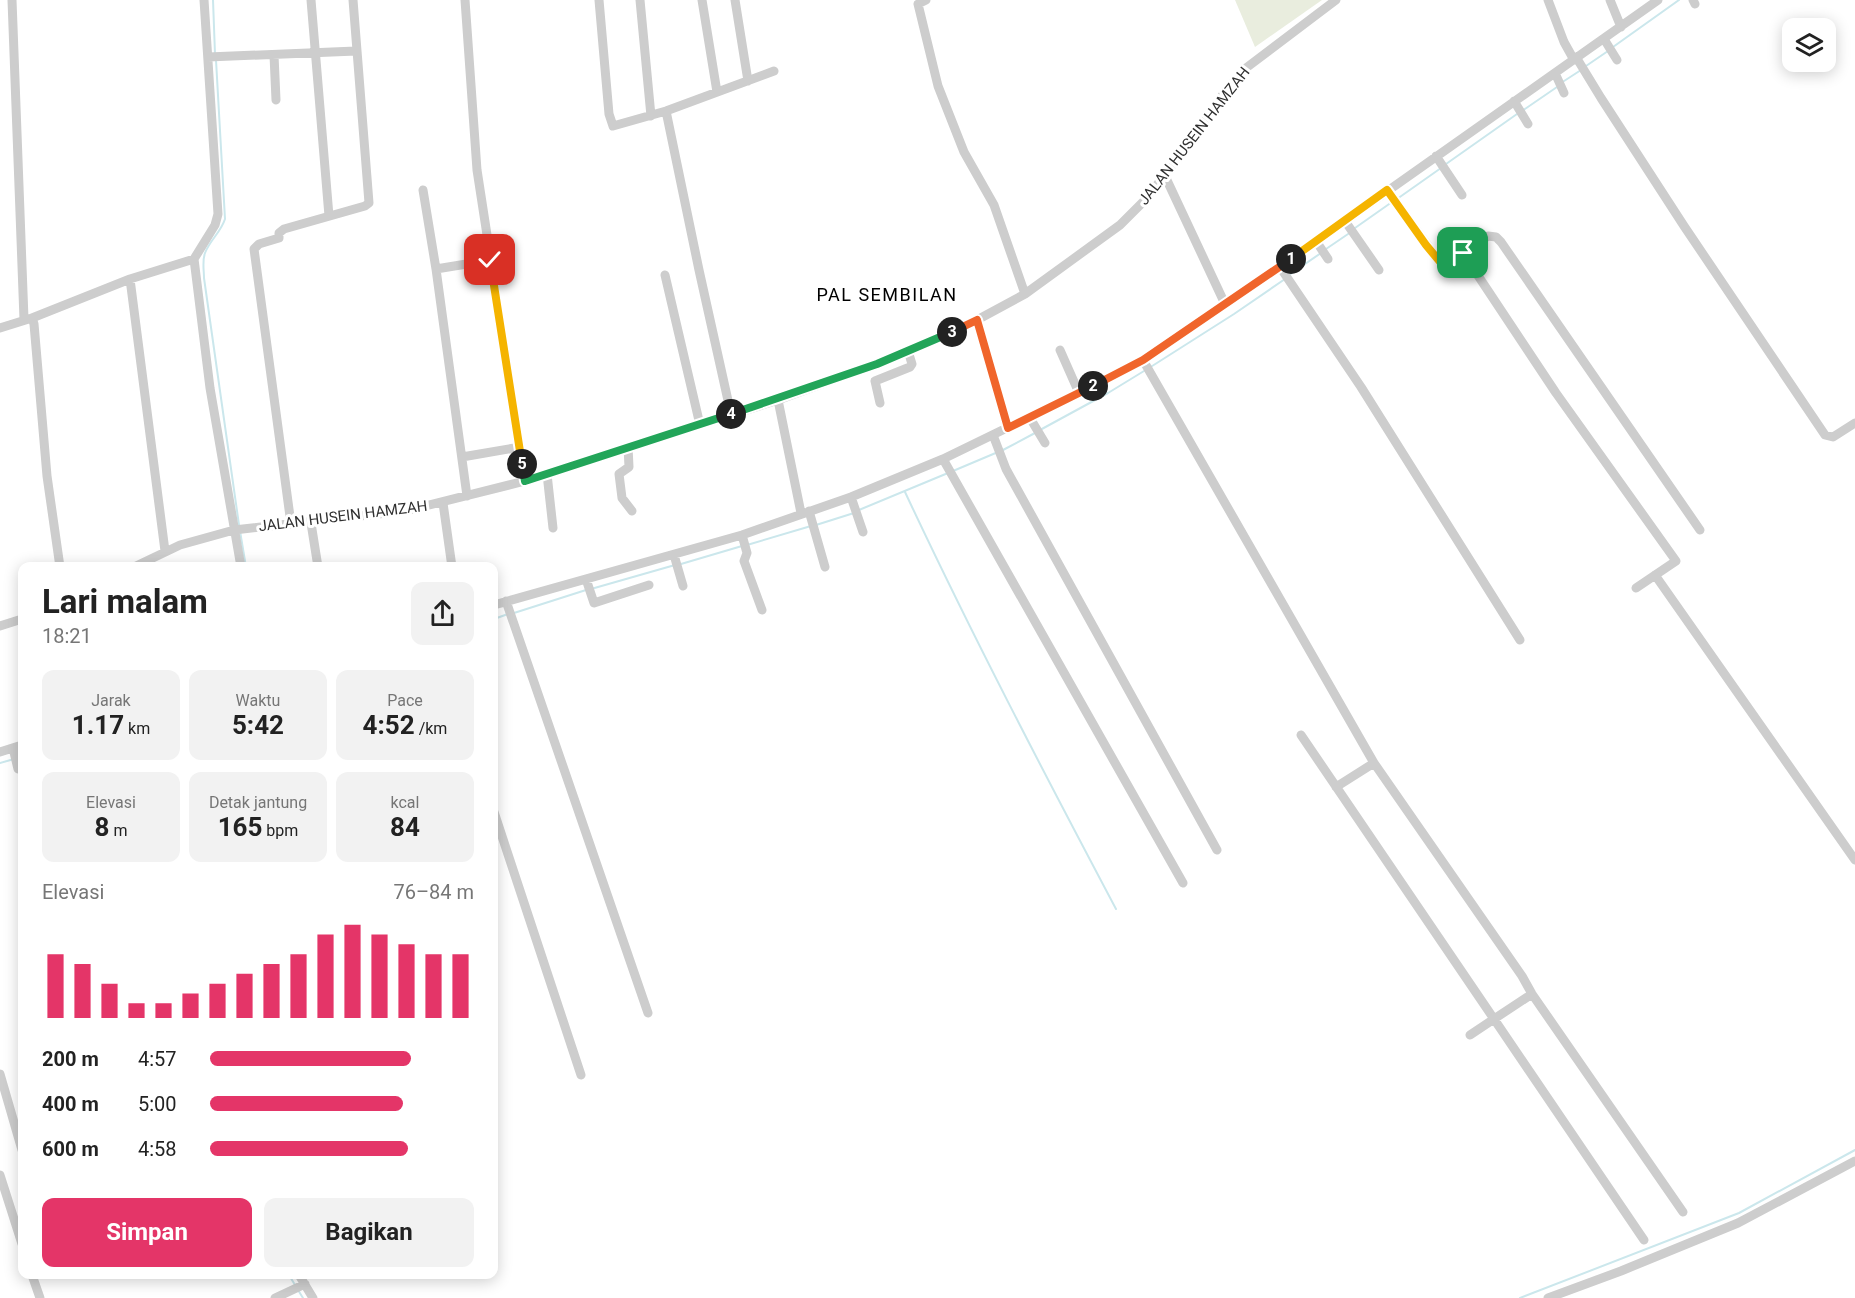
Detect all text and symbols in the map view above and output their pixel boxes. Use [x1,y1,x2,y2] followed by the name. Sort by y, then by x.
[1782,18,1836,72] map controls
[1782,18,1836,72] button: layers
[1135,63,1253,209] street label: JALAN HUSEIN HAMZAH
[1437,227,1488,278] pin
[464,234,515,285] pin
[1446,236,1479,269] icon: arrive
[473,243,506,276] icon: check
[1276,244,1306,274] pin: 1
[1286,249,1296,268] text: 1
[816,284,958,305] district label: PAL SEMBILAN
[937,317,967,347] pin: 3
[947,322,957,341] text: 3
[1078,371,1108,401] pin: 2
[1088,376,1098,395] text: 2
[716,399,746,429] pin: 4
[726,404,736,423] text: 4
[507,449,537,479] pin: 5
[517,454,527,473] text: 5
[258,497,428,535] street label: JALAN HUSEIN HAMZAH
[42,582,208,621] text: Lari malam
[411,582,474,645] button: share
[42,624,92,648] text: 18:21
[91,691,131,710] text: Jarak
[236,691,280,710] text: Waktu
[387,691,423,710] text: Pace
[72,710,124,740] text: 1.17
[232,710,284,740] text: 5:42
[363,710,415,740] text: 4:52
[124,719,150,738] text: km
[415,719,447,738] text: /km
[86,793,136,812] text: Elevasi
[209,793,307,812] text: Detak jantung
[391,793,419,812] text: kcal
[95,812,109,842] text: 8
[218,812,262,842] text: 165
[390,812,420,842] text: 84
[109,821,127,840] text: m
[262,821,298,840] text: bpm
[42,880,104,904] text: Elevasi
[393,880,474,904] text: 76–84 m
[42,1047,99,1071] text: 200 m
[138,1047,177,1071] text: 4:57
[42,1092,99,1116] text: 400 m
[138,1092,177,1116] text: 5:00
[42,1137,99,1161] text: 600 m
[138,1137,177,1161] text: 4:58
[42,1198,252,1267] button: Simpan
[264,1198,474,1267] button: Bagikan

